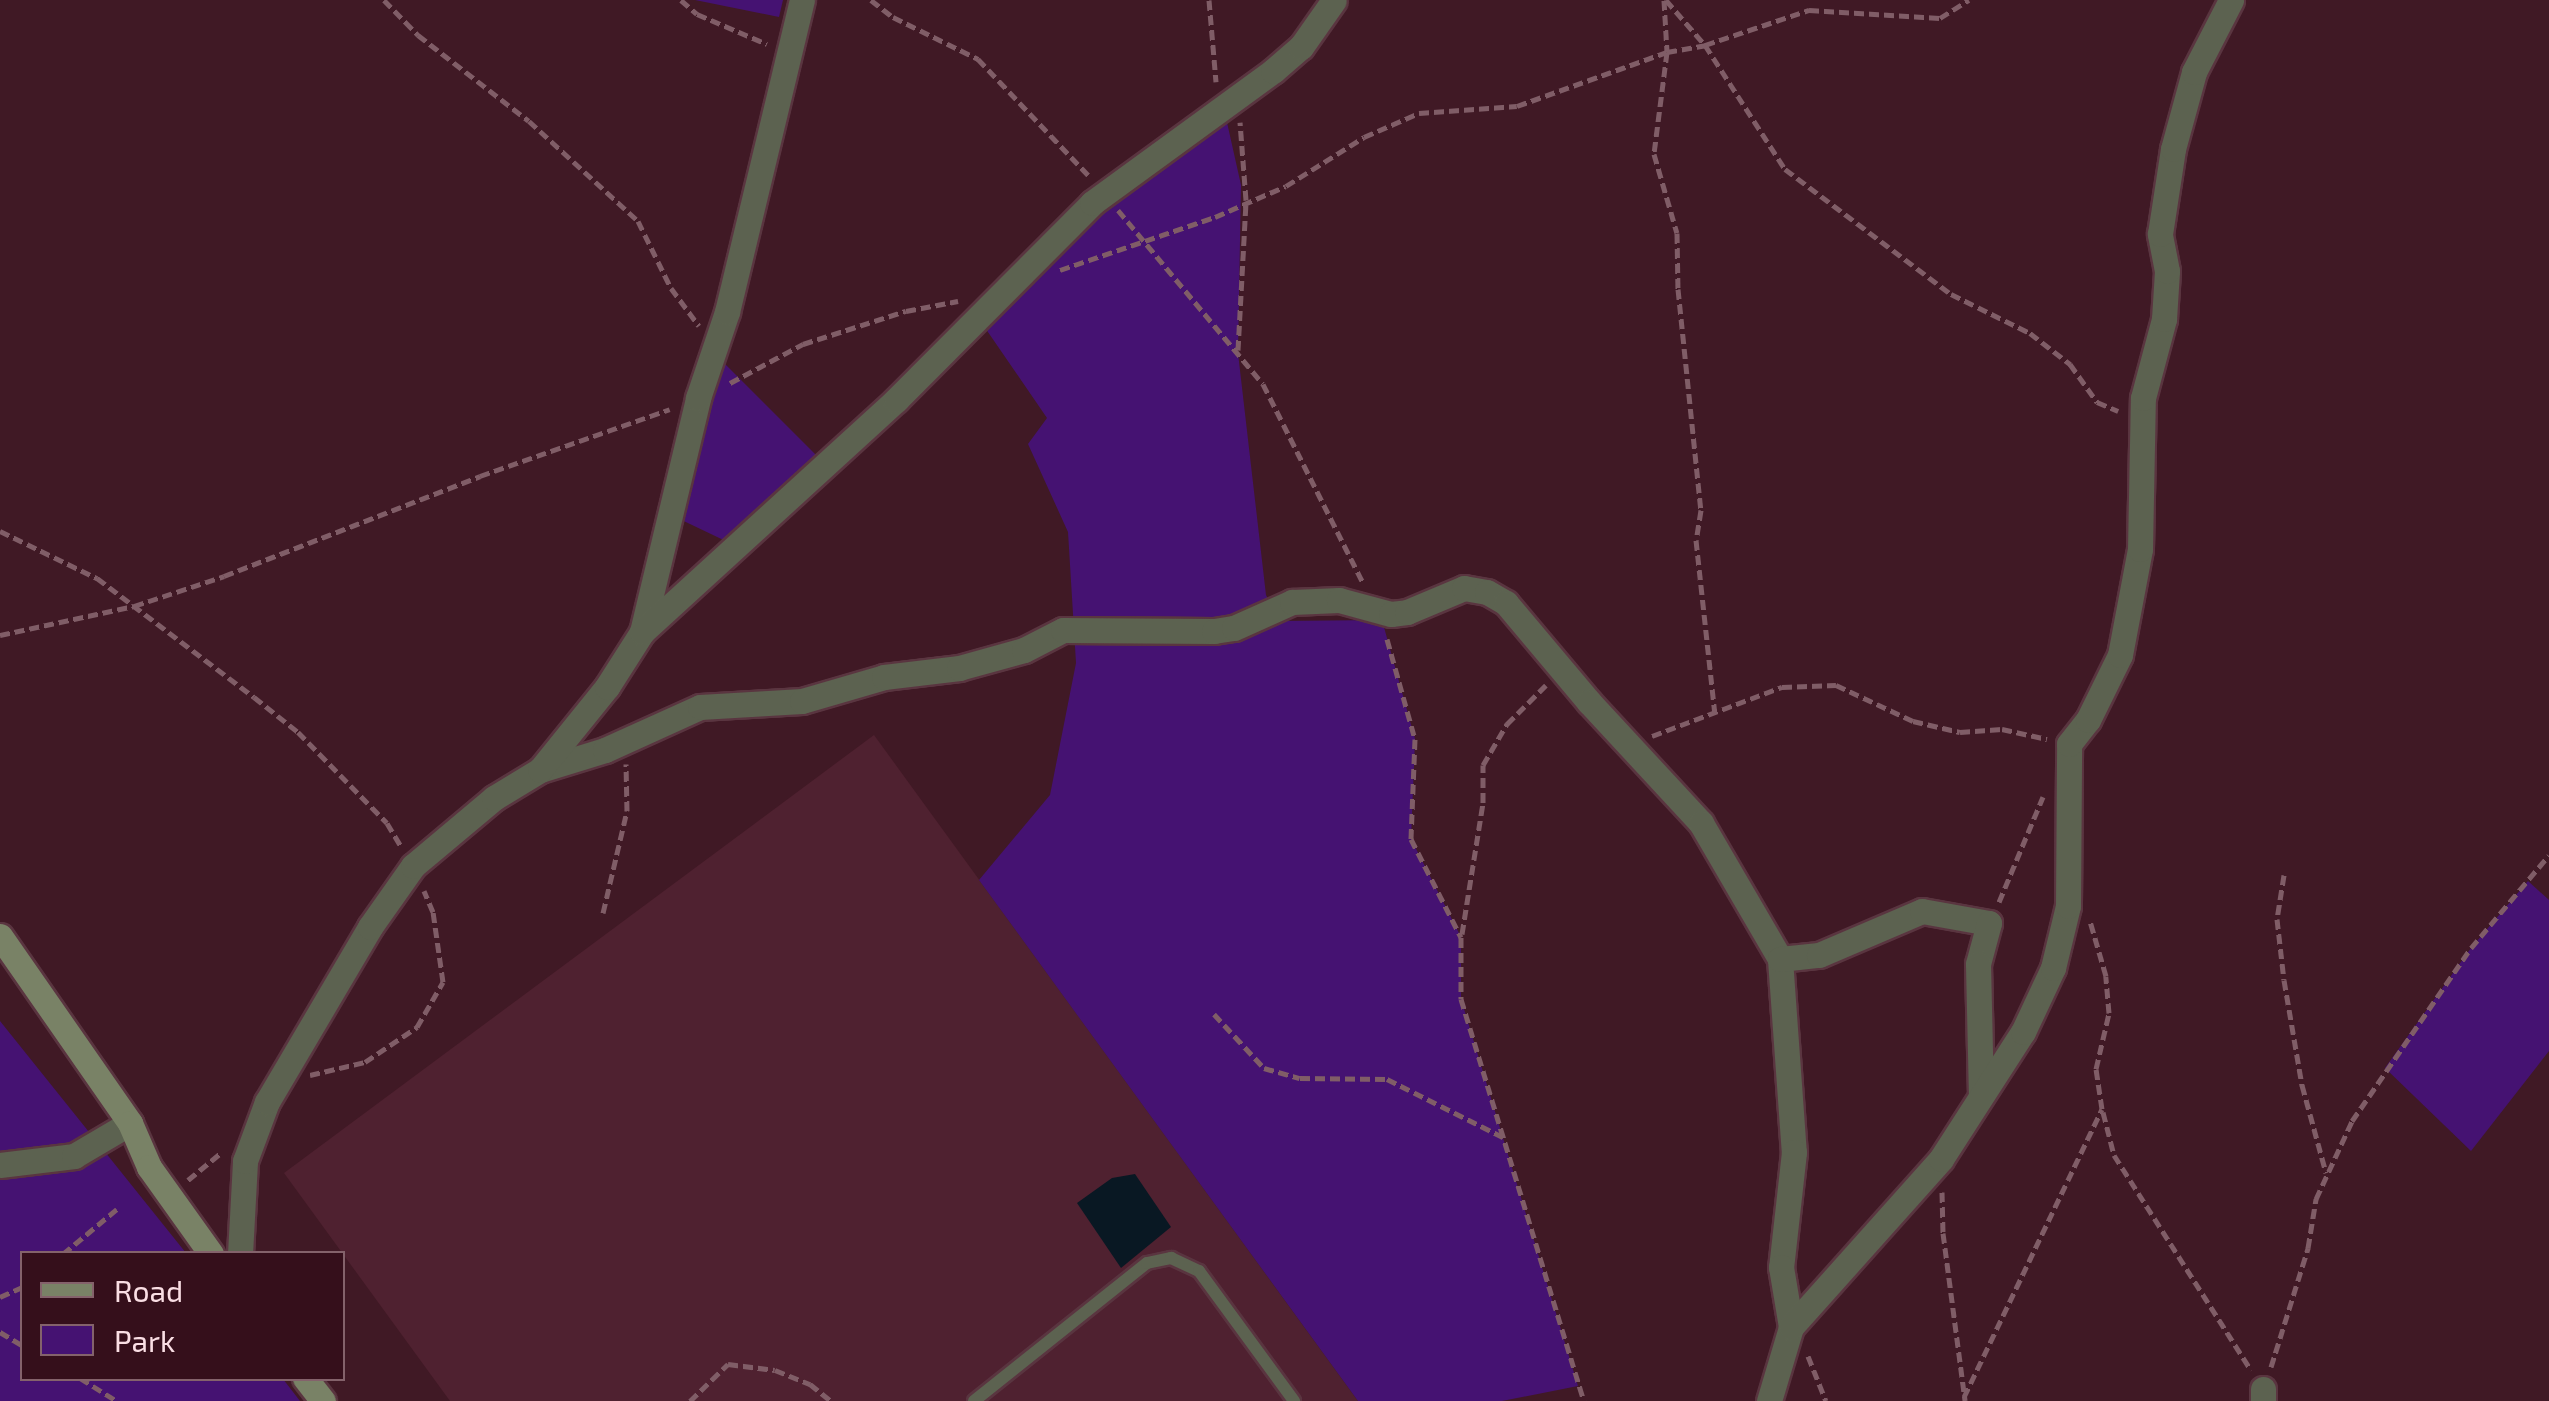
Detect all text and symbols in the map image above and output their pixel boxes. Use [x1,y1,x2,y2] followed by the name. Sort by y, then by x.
[20,1251,345,1381] legend
[114,1272,183,1308] text: Road
[114,1322,175,1358] text: Park

